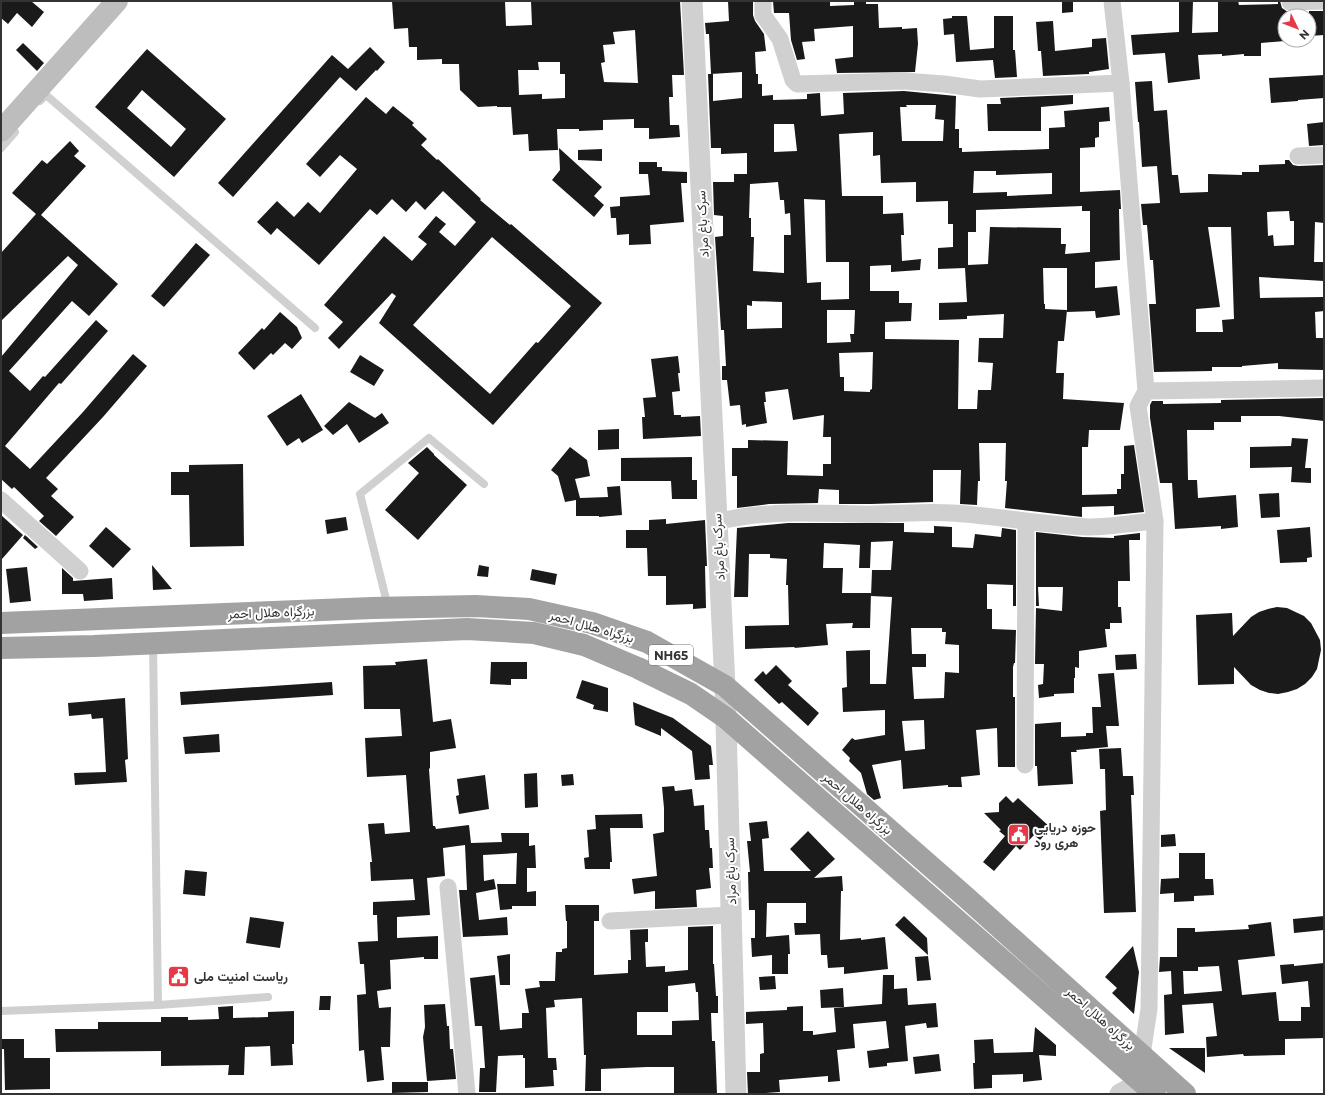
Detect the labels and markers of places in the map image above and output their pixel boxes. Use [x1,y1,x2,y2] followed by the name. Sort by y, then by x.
[1034,819,1096,851] place label: حوزه دریایی هری رود
[1005,821,1031,847] public building icon: حوزه دریایی هری رود
[165,963,191,989] public building icon: ریاست امنیت ملی
[194,968,288,985] place label: ریاست امنیت ملی

